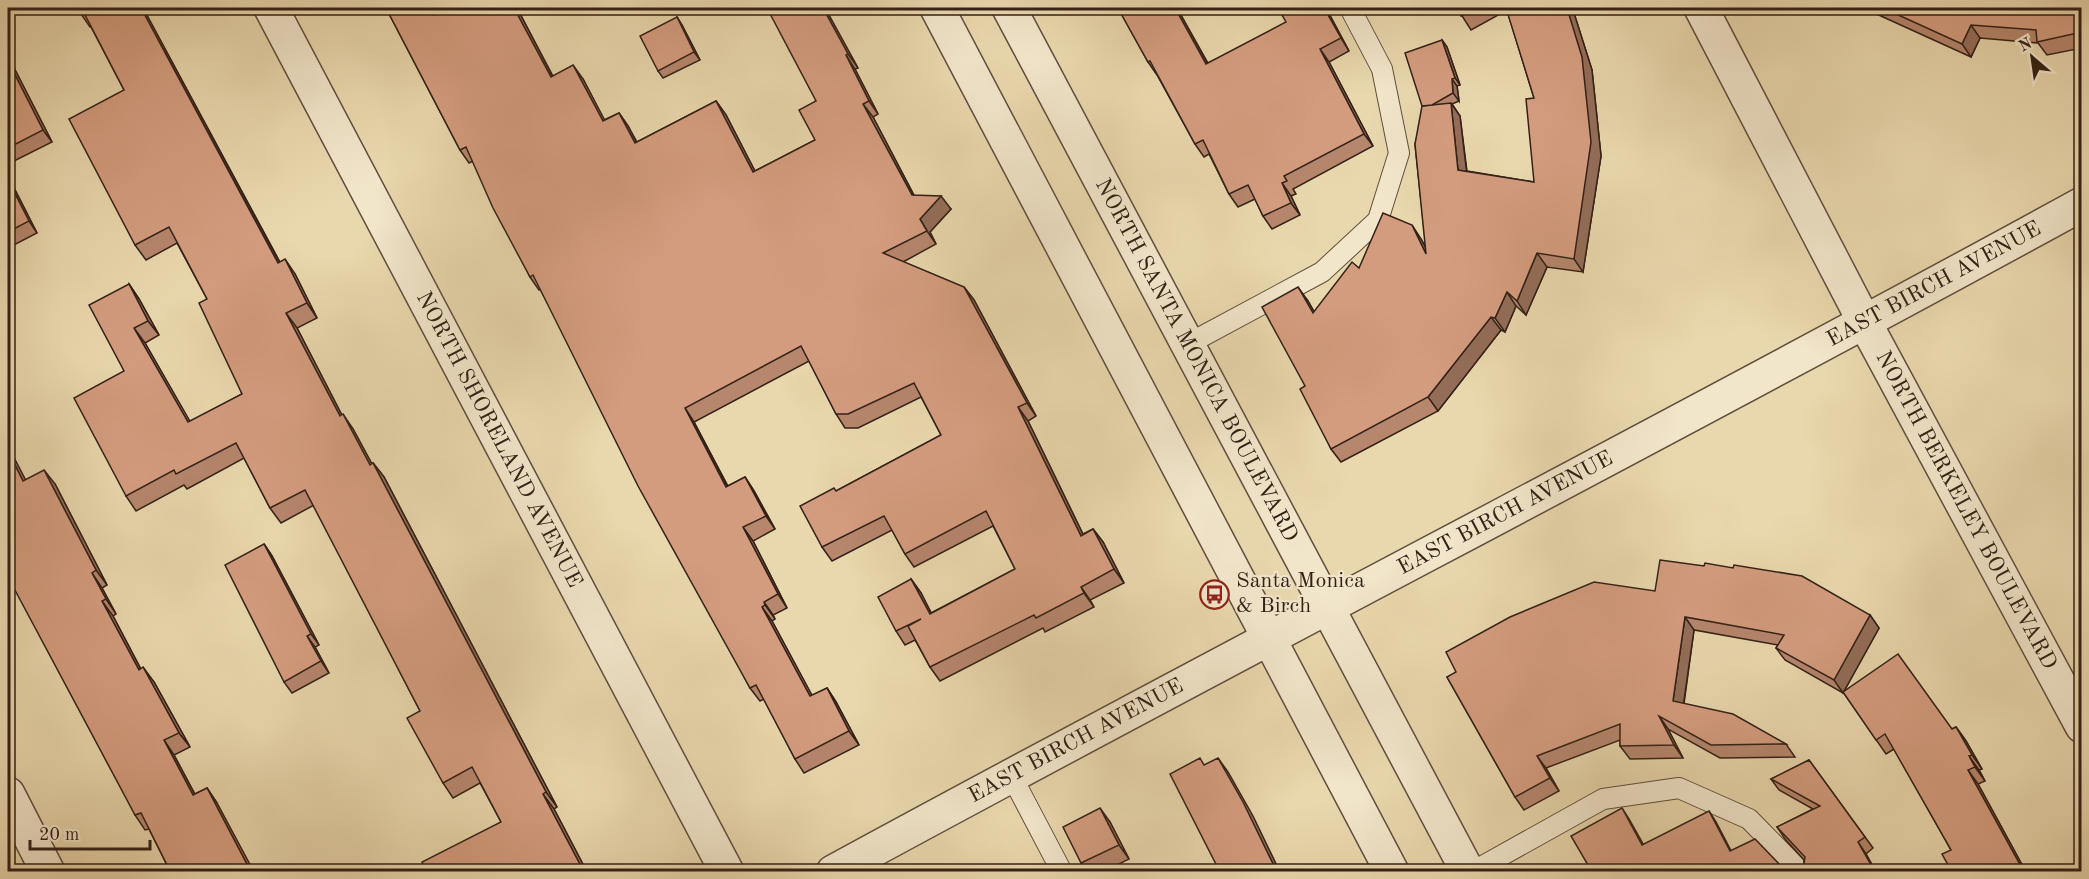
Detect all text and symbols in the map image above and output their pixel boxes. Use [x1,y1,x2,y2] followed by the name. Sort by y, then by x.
[2002,27,2062,87] north arrow
[2016,35,2036,56] text: N
[1091,175,1302,546] street label: NORTH SANTA MONICA BOULEVARD
[1823,218,2045,351] street label: EAST BIRCH AVENUE
[412,288,586,591] street label: NORTH SHORELAND AVENUE
[1871,348,2061,673] street label: NORTH BERKELEY BOULEVARD
[1394,447,1617,579] street label: EAST BIRCH AVENUE
[1236,570,1365,617] place label: Santa Monica & Birch
[1199,578,1231,610] bus stop icon: Santa Monica & Birch
[965,675,1187,807] street label: EAST BIRCH AVENUE
[30,813,150,851] scale bar
[39,826,79,844] text: 20 m

